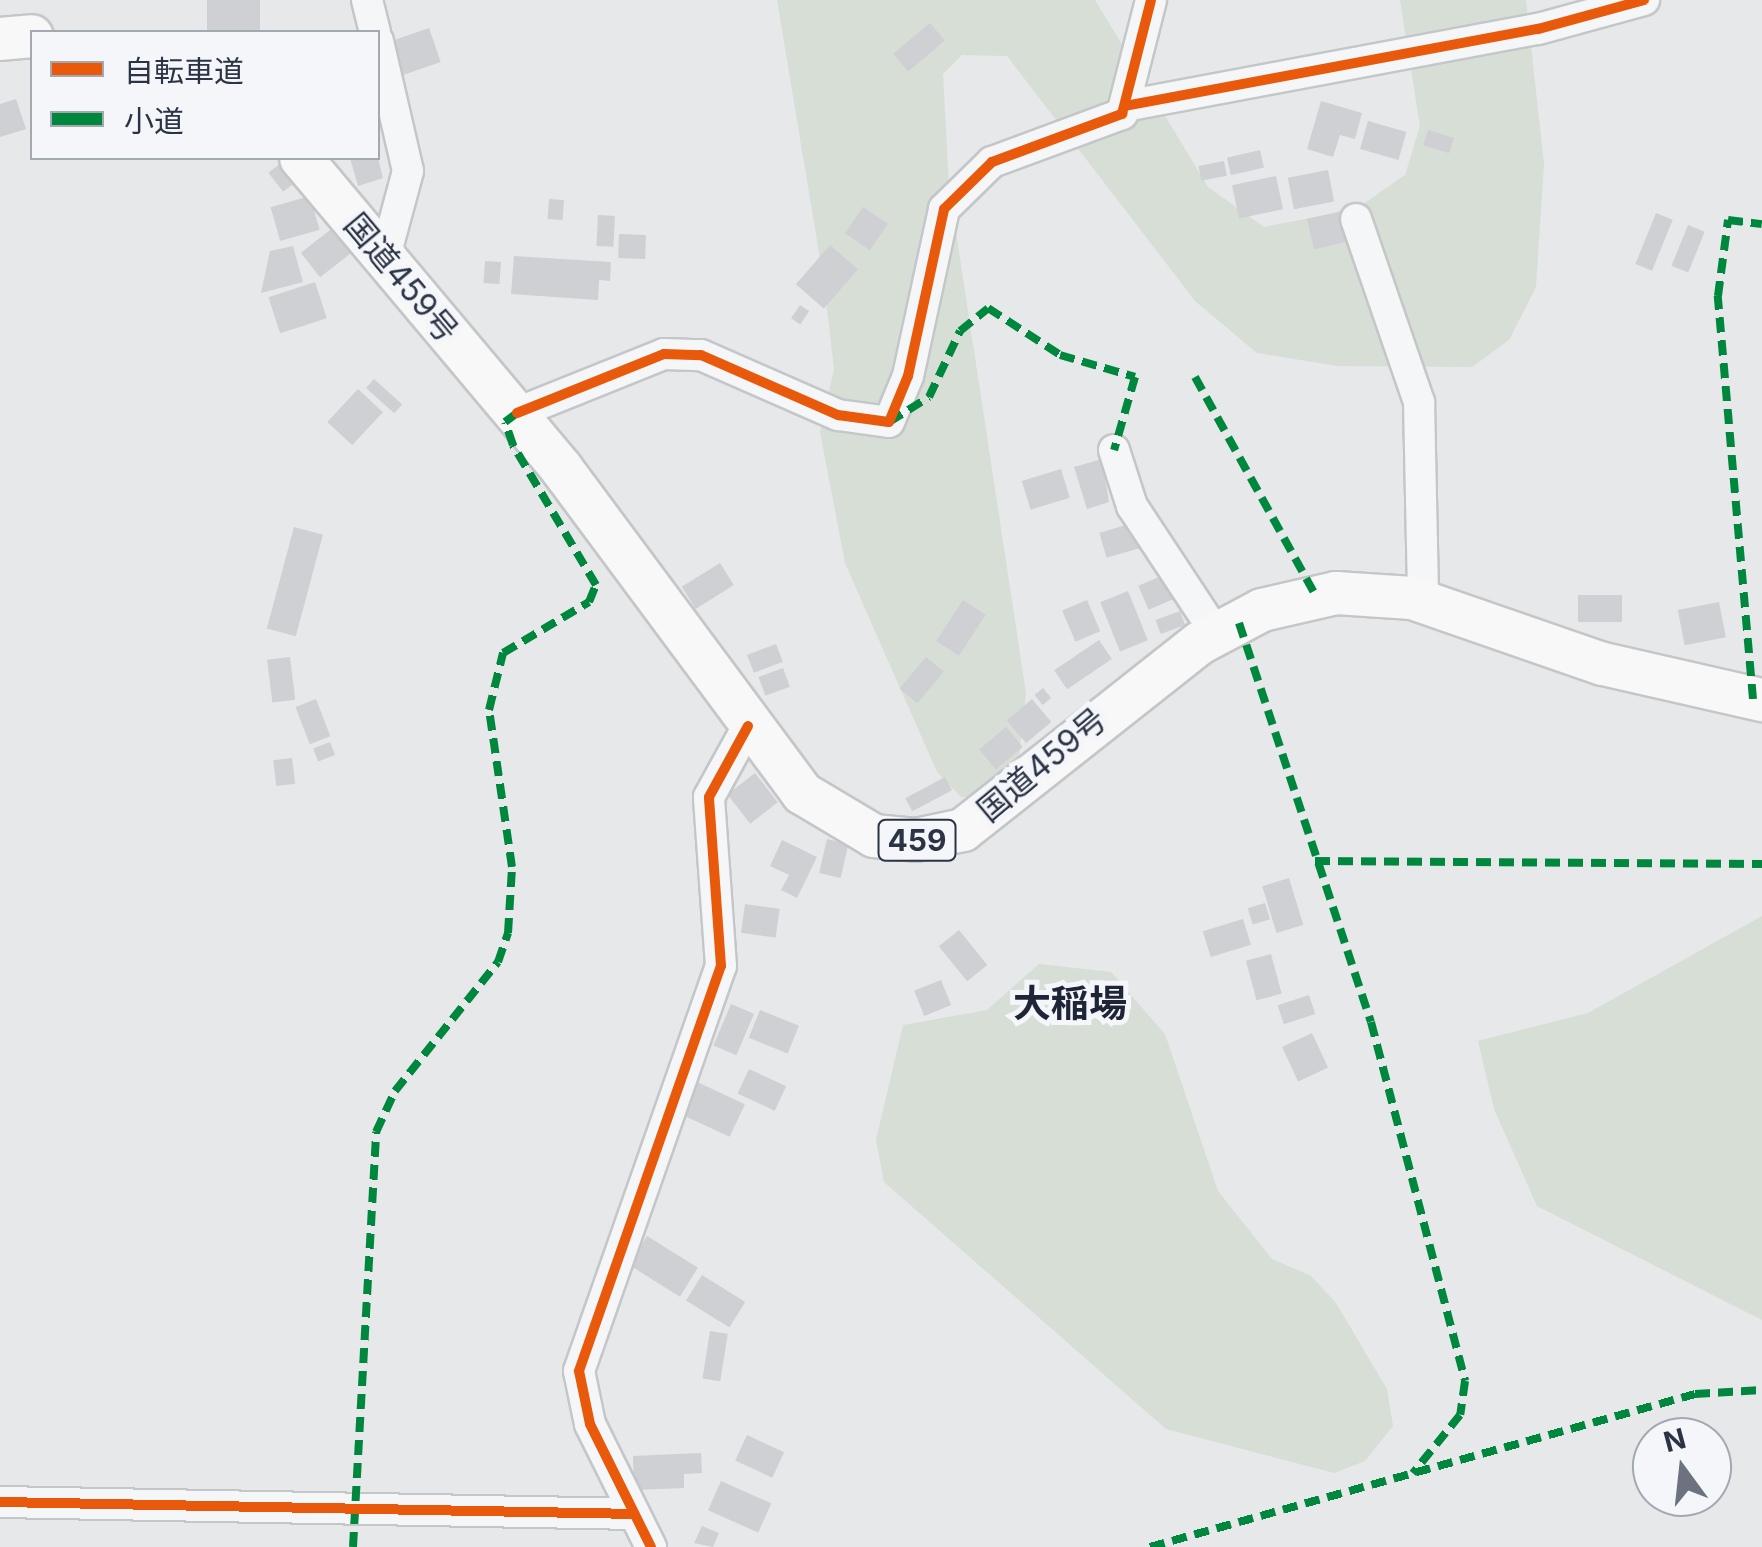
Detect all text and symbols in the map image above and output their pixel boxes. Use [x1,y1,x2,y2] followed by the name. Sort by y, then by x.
[30,30,380,160] legend
[124,53,244,89] text: 自転車道
[124,103,184,139] text: 小道
[336,206,466,350] street label: 国道459号
[970,700,1114,830] street label: 国道459号
[877,815,957,865] road number: 459
[1013,981,1127,1027] district label: 大稲場
[1632,1417,1732,1517] north arrow
[1660,1421,1689,1459] text: N

